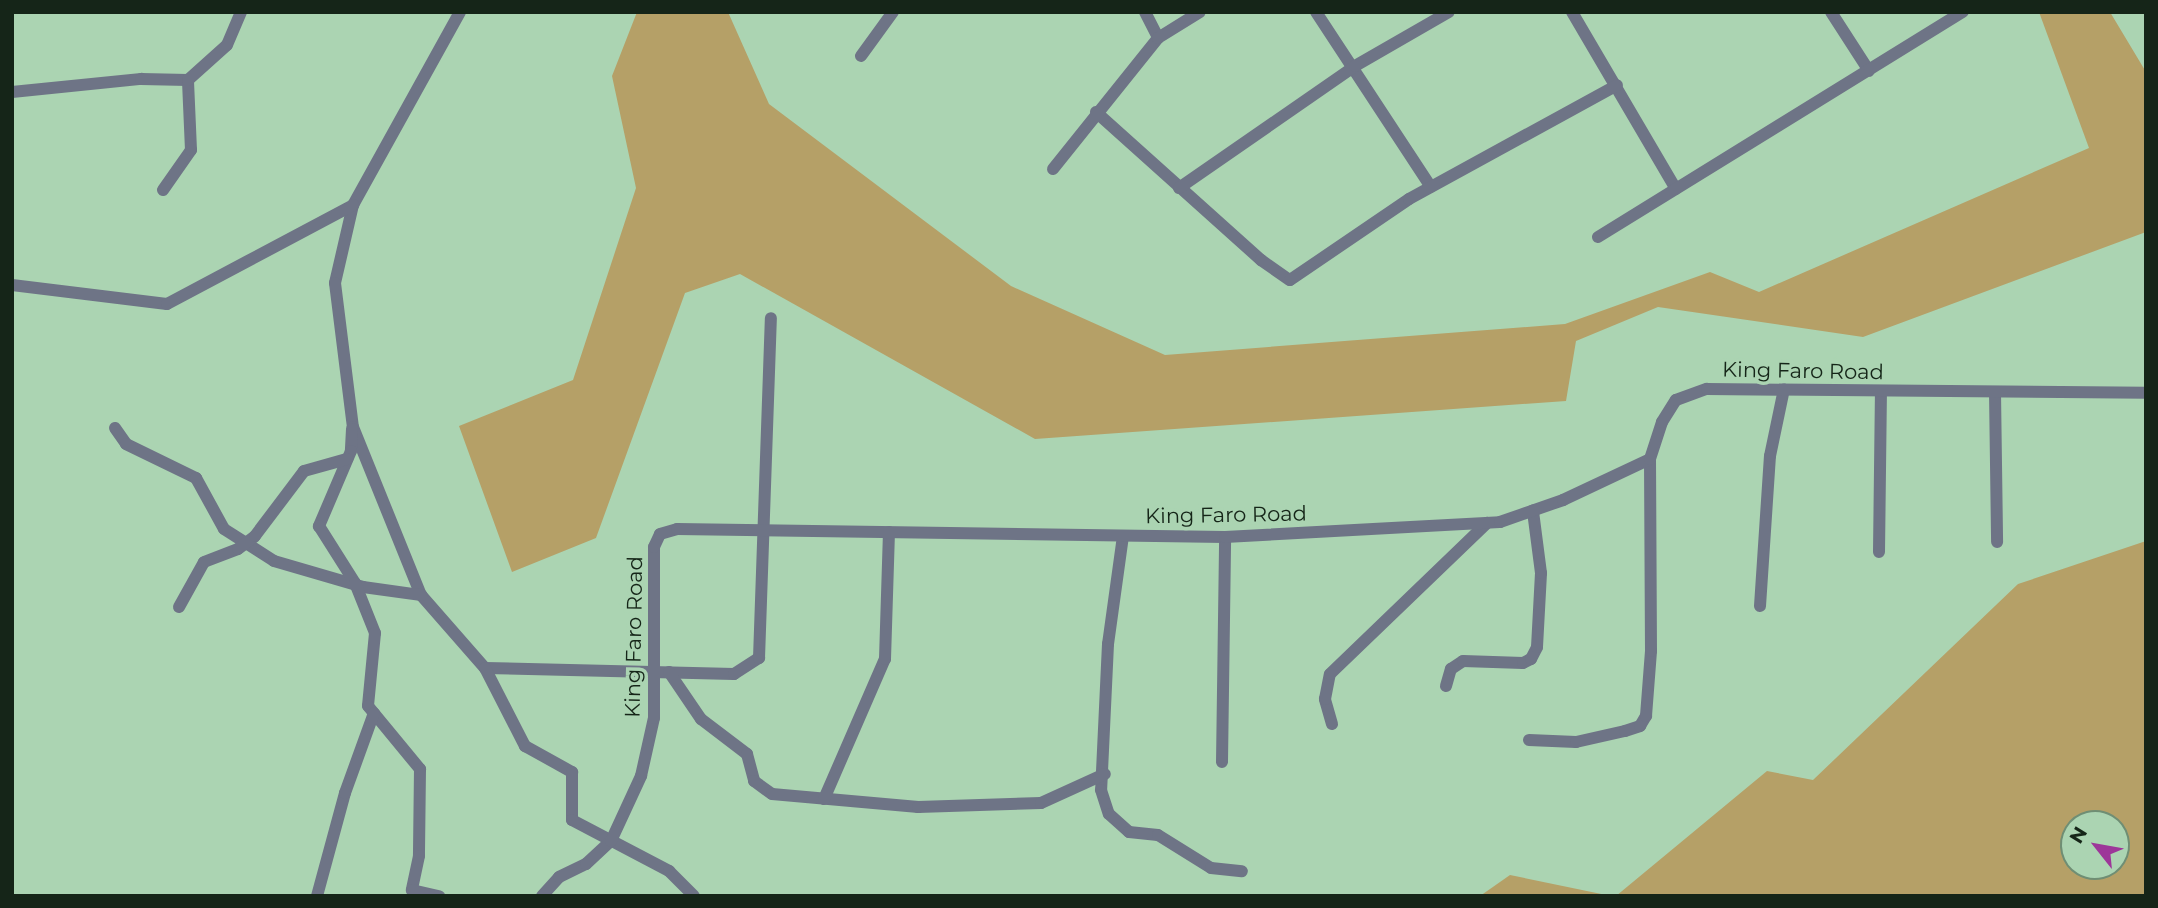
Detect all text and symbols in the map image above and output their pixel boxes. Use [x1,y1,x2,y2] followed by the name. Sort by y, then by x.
[1722,357,1884,385] street label: King Faro Road
[1145,501,1307,529] street label: King Faro Road
[620,556,648,718] street label: King Faro Road
[2060,810,2130,880] north arrow
[2064,822,2092,847] text: N

